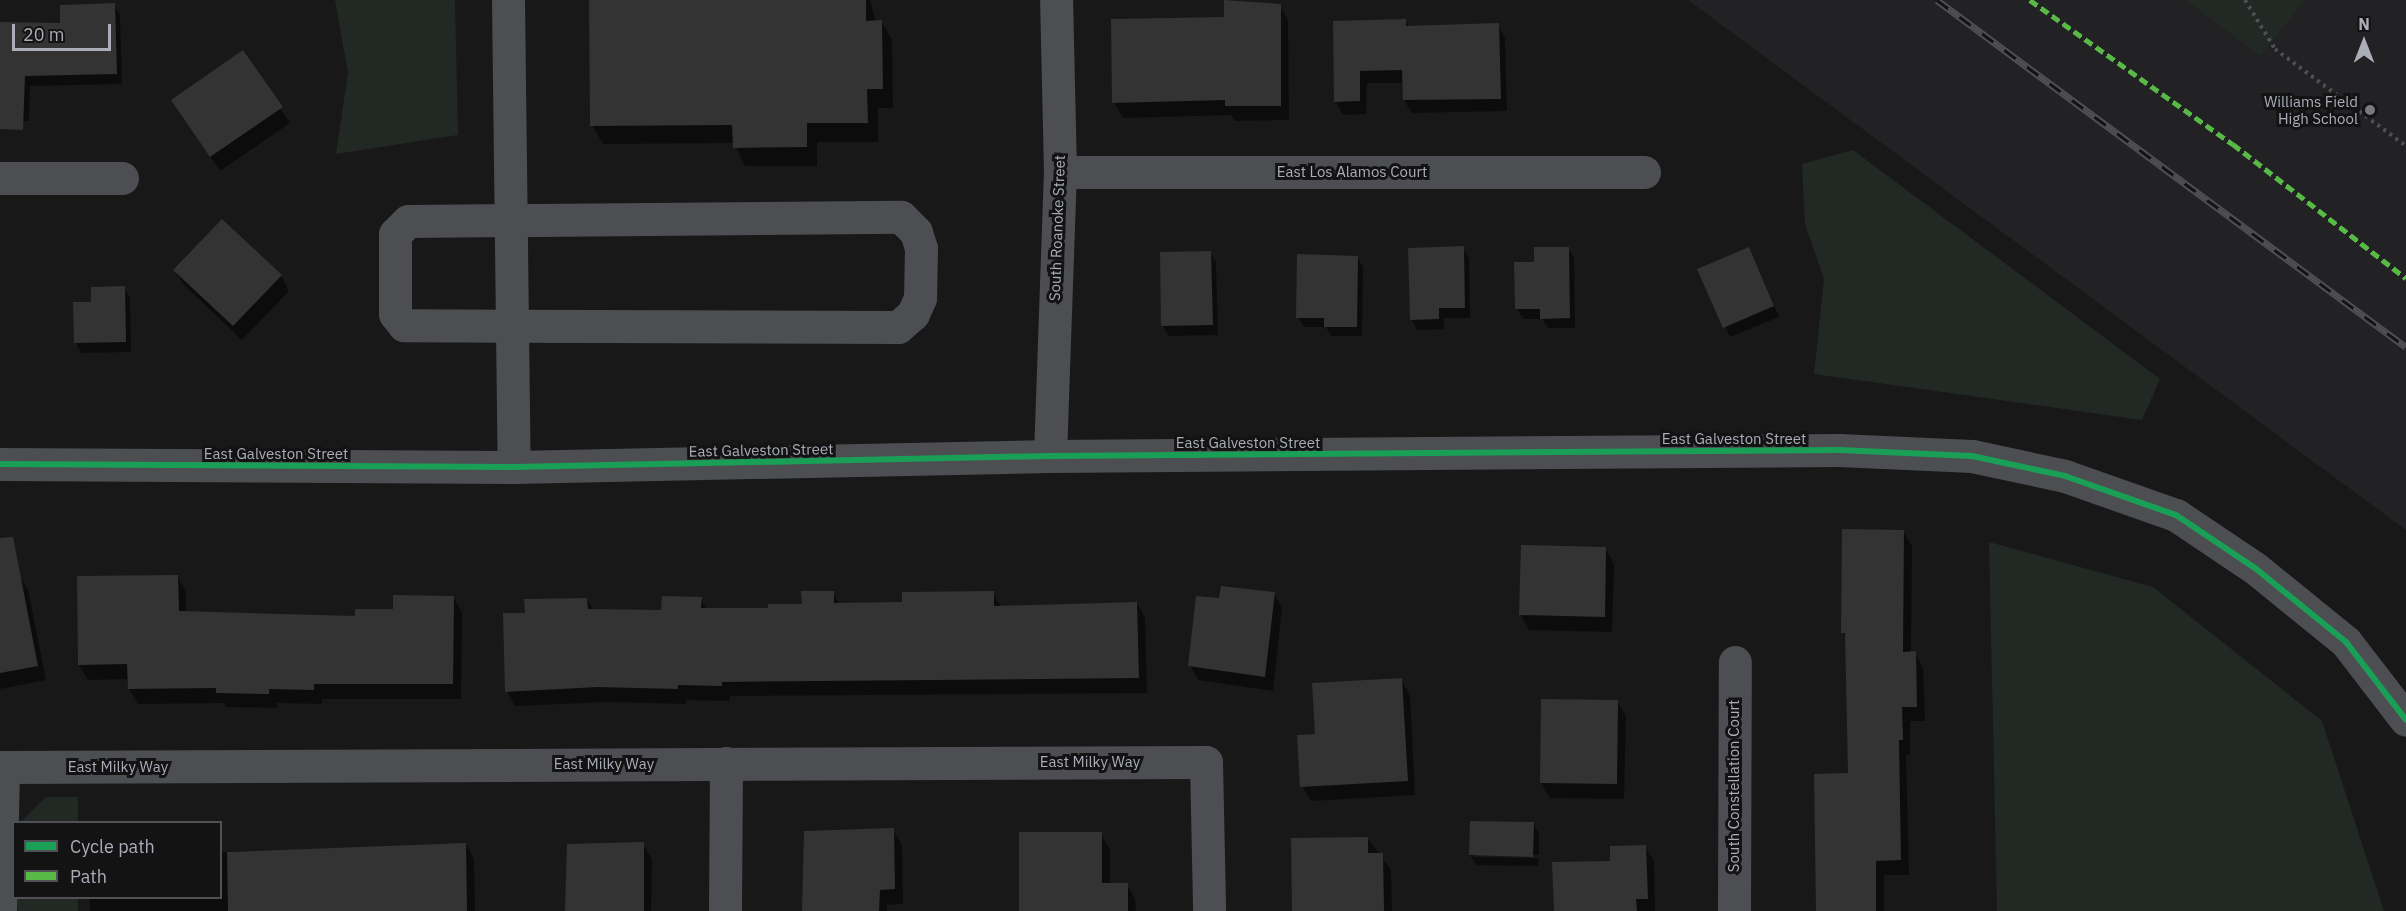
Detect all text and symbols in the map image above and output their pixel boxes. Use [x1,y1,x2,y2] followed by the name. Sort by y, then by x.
[15,12,114,50] scale bar
[2334,12,2394,72] north arrow
[2358,14,2370,34] text: N
[23,23,65,46] text: 20 m
[2264,92,2358,127] place label: Williams Field High School
[2363,103,2377,117] marker: Williams Field High School
[1045,155,1069,301] street label: South Roanoke Street
[1277,163,1427,181] street label: East Los Alamos Court
[1662,430,1806,448] street label: East Galveston Street
[1176,434,1320,452] street label: East Galveston Street
[689,440,833,460] street label: East Galveston Street
[204,445,348,463] street label: East Galveston Street
[1725,700,1743,872] street label: South Constellation Court
[1040,753,1140,771] street label: East Milky Way
[554,755,654,773] street label: East Milky Way
[68,758,168,776] street label: East Milky Way
[12,821,222,899] legend
[70,835,155,858] text: Cycle path
[70,865,107,888] text: Path

